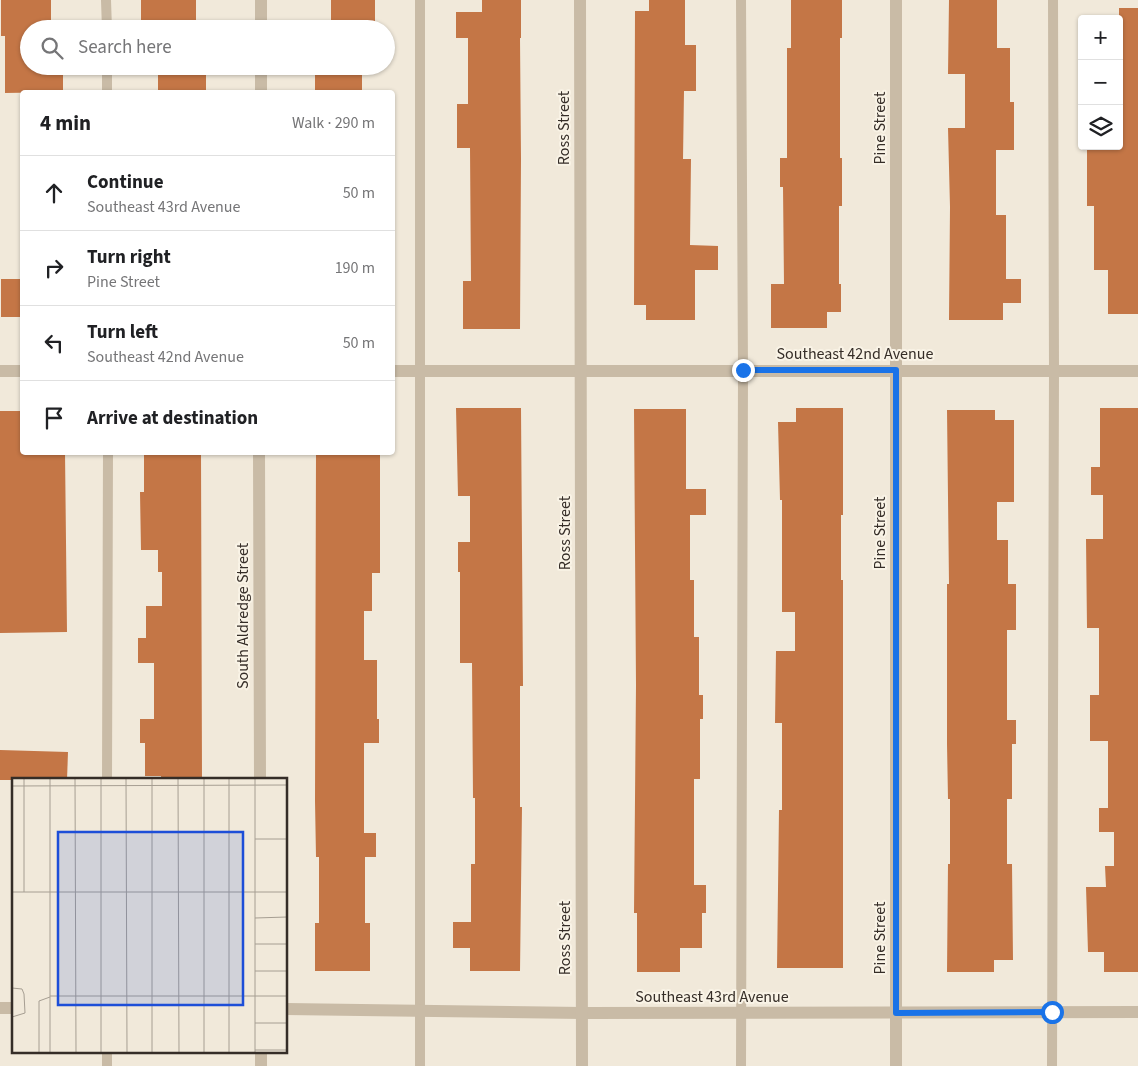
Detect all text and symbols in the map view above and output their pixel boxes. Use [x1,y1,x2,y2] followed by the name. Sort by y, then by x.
[1078,15,1123,150] map controls
[1078,15,1123,60] button: +
[20,20,395,75] search box
[38,34,66,62] icon: search
[78,34,172,61] text: Search here
[1078,60,1123,105] button: −
[553,90,575,165] street label: Ross Street
[869,91,891,164] street label: Pine Street
[1078,105,1123,150] button: layers
[40,108,91,138] text: 4 min
[292,112,375,134] text: Walk · 290 m
[87,169,164,196] text: Continue
[40,179,68,207] icon: ahead
[343,182,375,204] text: 50 m
[87,196,241,218] text: Southeast 43rd Avenue
[87,244,171,271] text: Turn right
[40,254,68,282] icon: right
[335,257,375,279] text: 190 m
[87,271,160,293] text: Pine Street
[87,319,158,346] text: Turn left
[40,329,68,357] icon: left
[343,332,375,354] text: 50 m
[777,343,933,365] street label: Southeast 42nd Avenue
[87,346,244,368] text: Southeast 42nd Avenue
[732,359,755,382] route end
[40,404,68,432] icon: arrive
[87,405,258,432] text: Arrive at destination
[554,495,576,570] street label: Ross Street
[869,496,891,569] street label: Pine Street
[232,542,254,689] street label: South Aldredge Street
[12,778,288,1054] inset map
[554,900,576,975] street label: Ross Street
[869,901,891,974] street label: Pine Street
[635,986,789,1008] street label: Southeast 43rd Avenue
[1041,1001,1064,1024] route start

